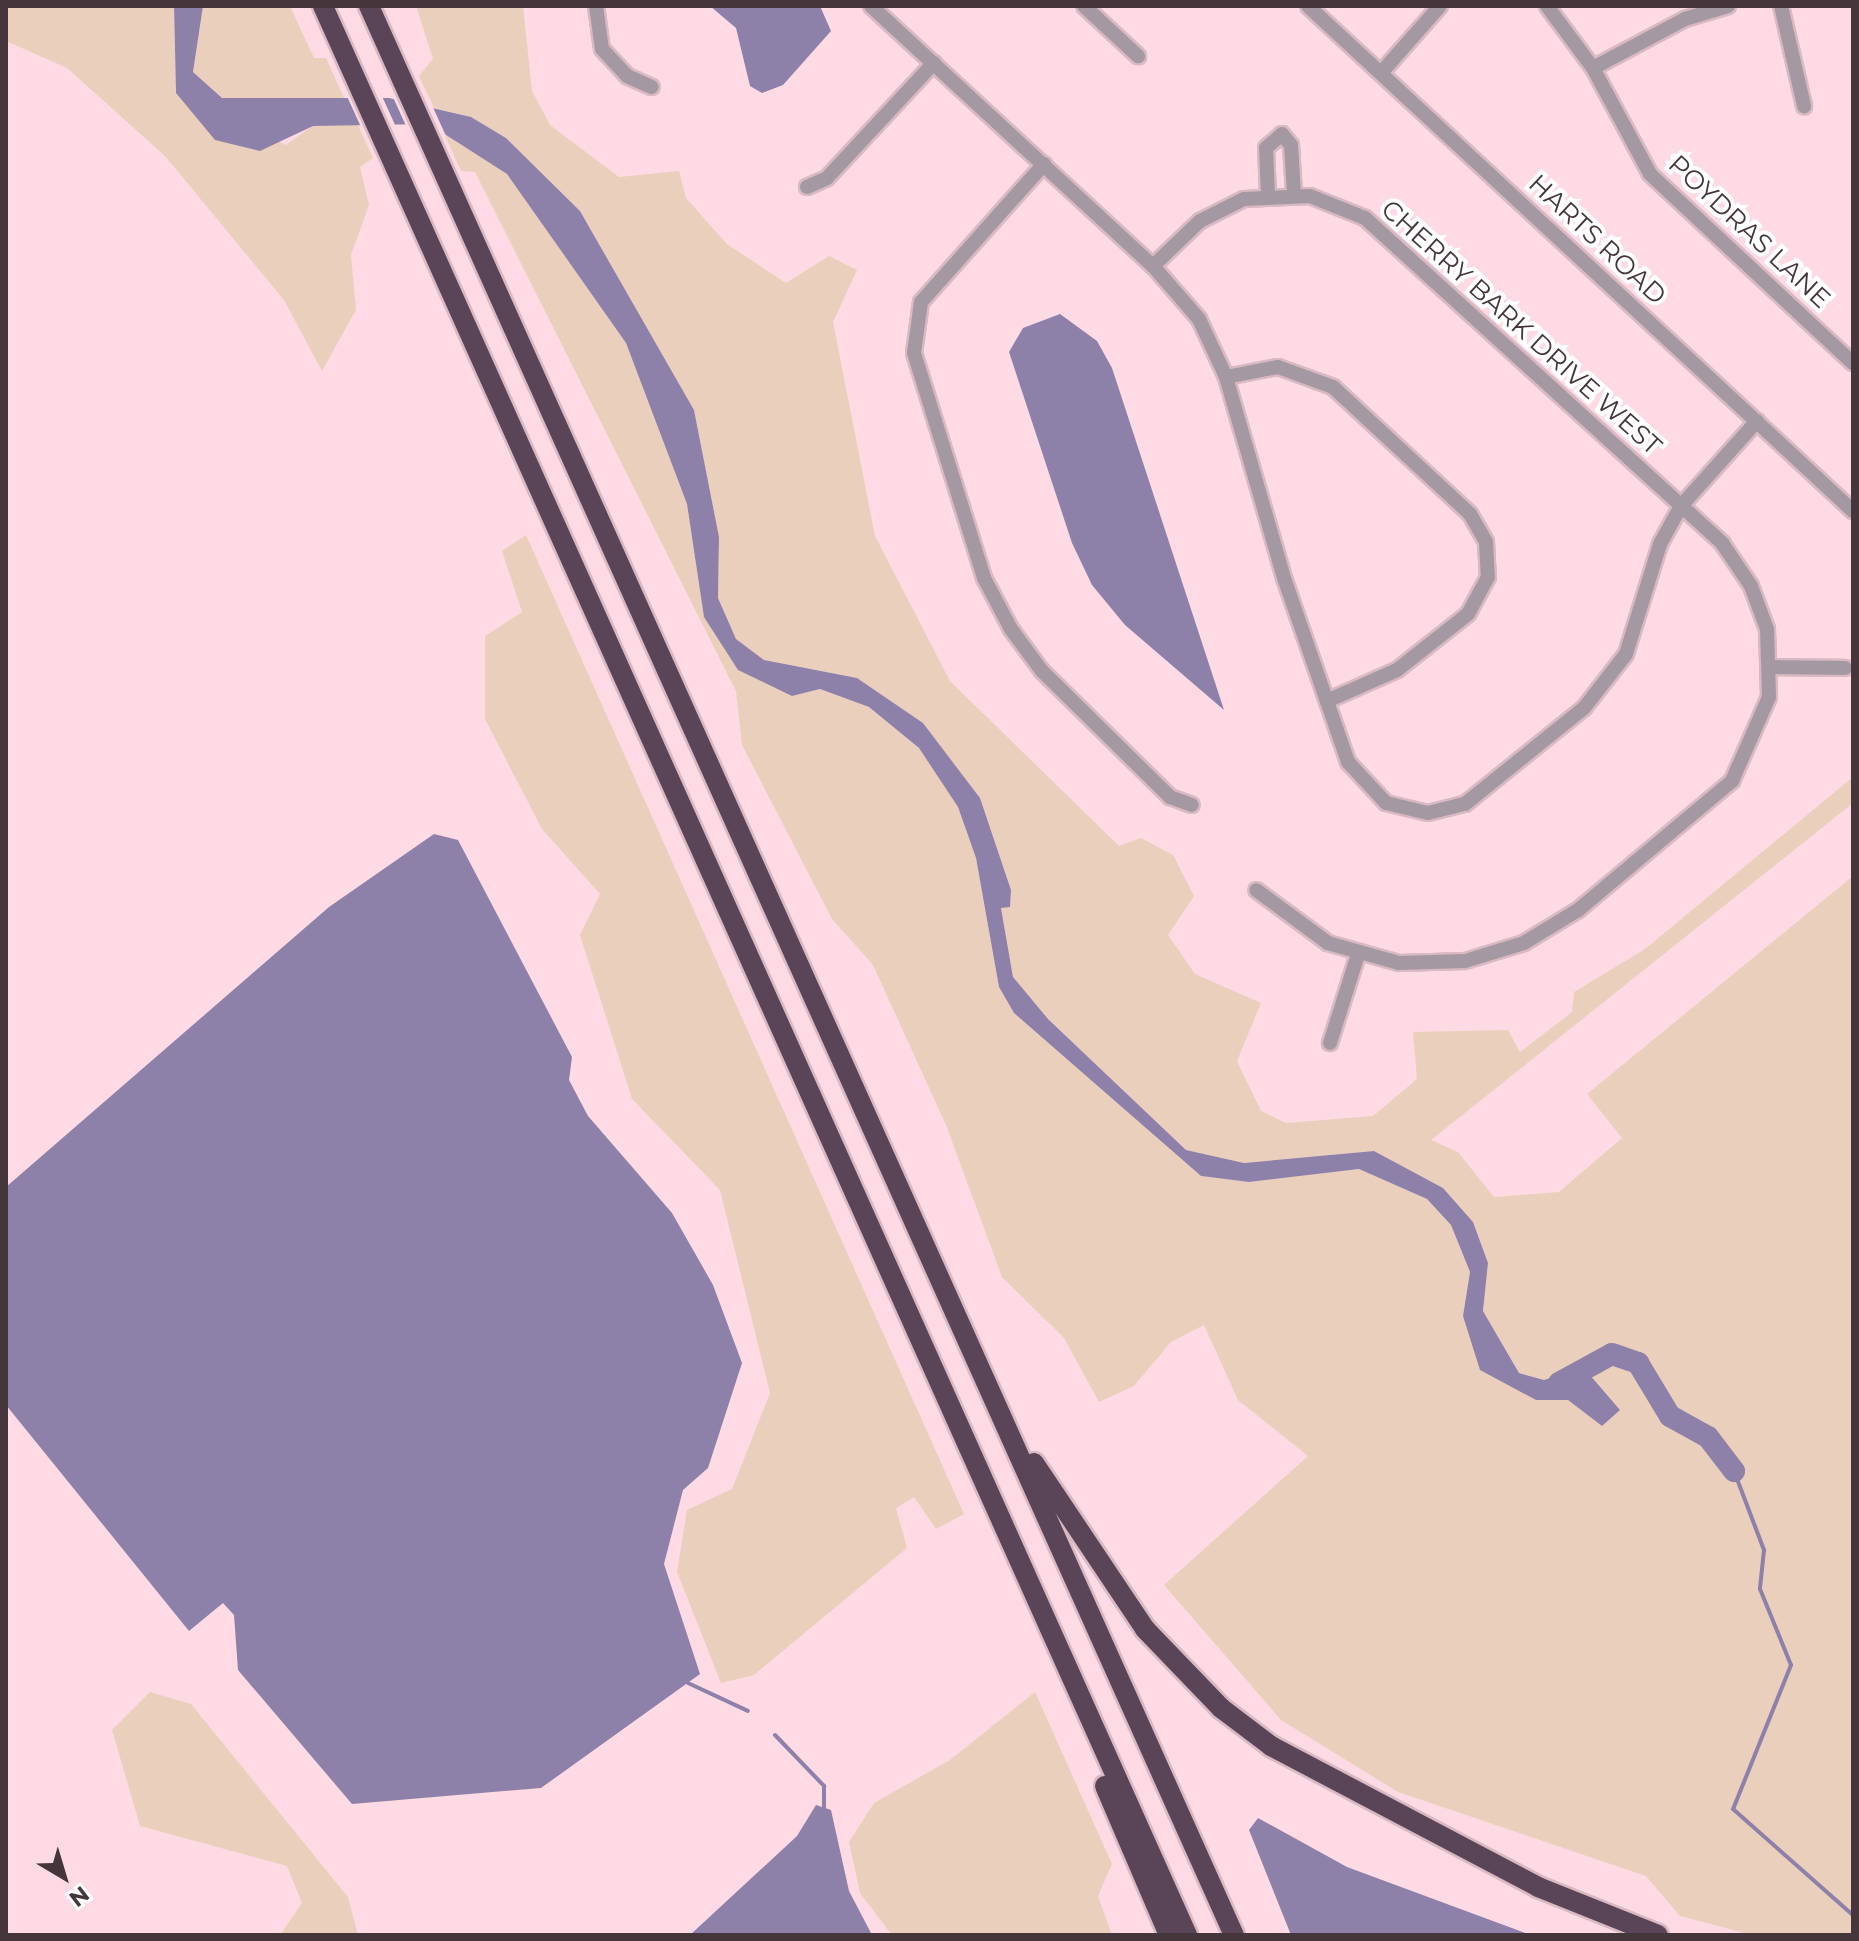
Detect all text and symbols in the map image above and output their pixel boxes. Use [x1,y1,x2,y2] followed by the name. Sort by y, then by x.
[1662,149,1836,315] street label: POYDRAS LANE
[1522,168,1672,312] street label: HARTS ROAD
[1375,194,1667,462] street label: CHERRY BARK DRIVE WEST
[24,1837,104,1917] north arrow
[64,1880,94,1912] text: N

